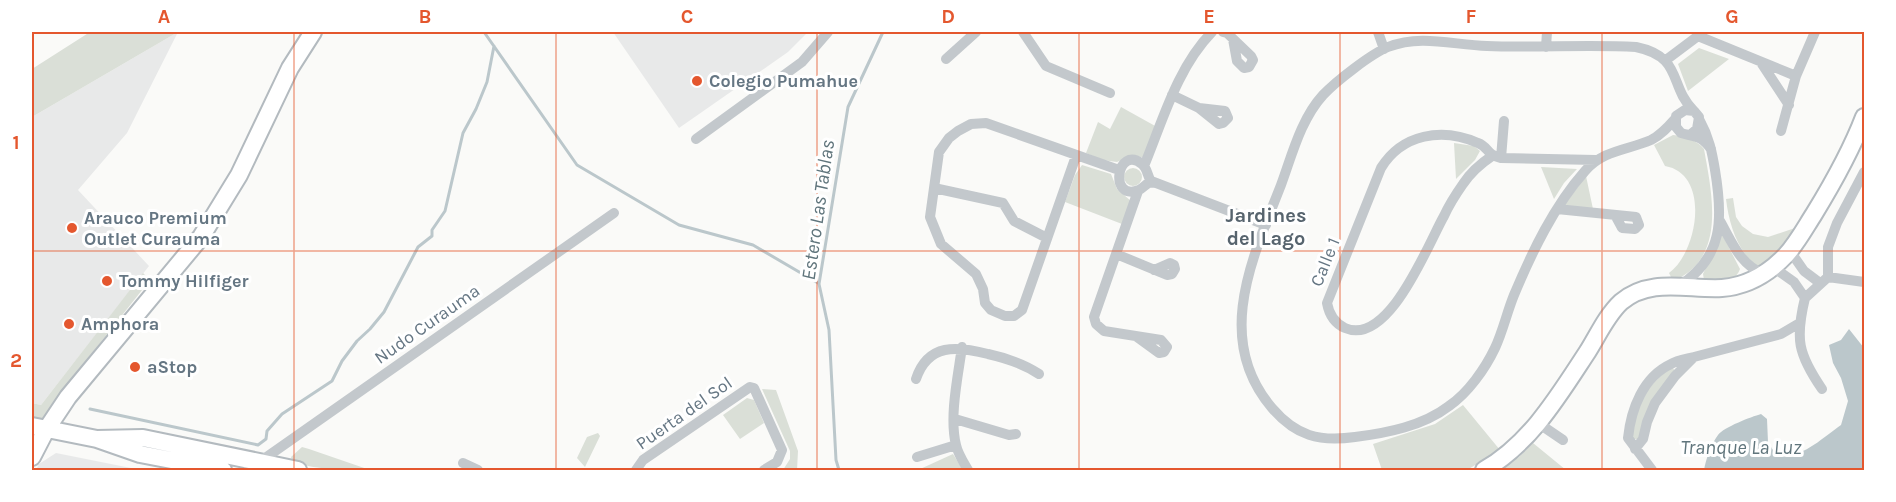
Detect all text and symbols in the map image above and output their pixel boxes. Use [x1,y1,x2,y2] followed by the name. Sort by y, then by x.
[158,5,171,28] text: A
[419,5,431,28] text: B
[681,5,693,28] text: C
[941,5,955,28] text: D
[1203,5,1215,28] text: E
[1466,5,1477,28] text: F
[1725,5,1739,28] text: G
[709,70,858,92] place label: Colegio Pumahue
[690,74,704,88] marker: Colegio Pumahue
[12,131,20,154] text: 1
[797,138,839,282] water label: Estero Las Tablas
[1226,204,1306,250] district label: Jardines del Lago
[84,207,227,250] place label: Arauco Premium Outlet Curauma
[65,221,79,235] marker: Arauco Premium Outlet Curauma
[1305,234,1345,290] street label: Calle 1
[119,270,249,292] place label: Tommy Hilfiger
[100,274,114,288] marker: Tommy Hilfiger
[370,279,484,369] street label: Nudo Curauma
[81,313,159,335] place label: Amphora
[62,317,76,331] marker: Amphora
[10,349,22,372] text: 2
[147,356,197,378] place label: aStop
[128,360,142,374] marker: aStop
[632,372,736,454] street label: Puerta del Sol
[1680,436,1802,459] water label: Tranque La Luz

